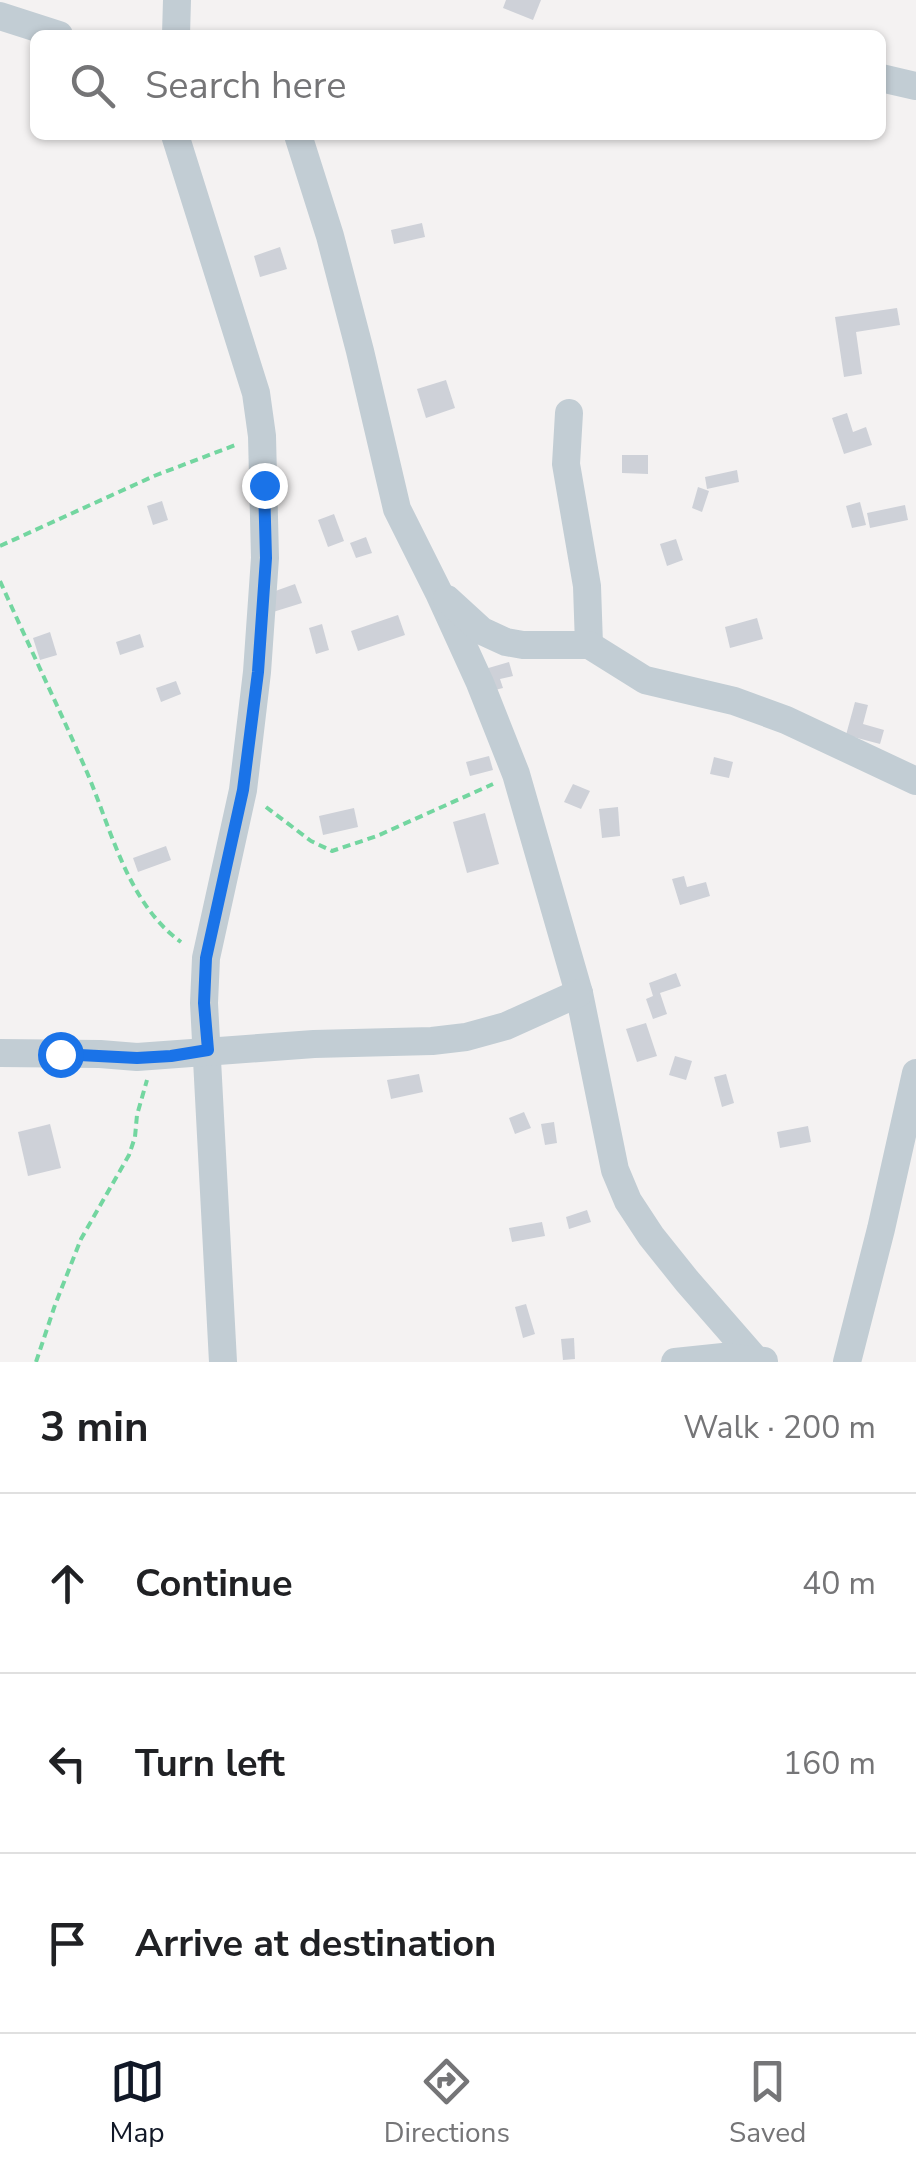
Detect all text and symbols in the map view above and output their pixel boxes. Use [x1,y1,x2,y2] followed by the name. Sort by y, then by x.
[30,30,886,140] search box
[65,58,120,113] icon: search
[145,60,346,111] text: Search here
[242,463,288,509] route end
[38,1032,84,1078] route start
[40,1399,149,1456] text: 3 min
[683,1406,876,1449] text: Walk · 200 m
[40,1556,95,1611] icon: ahead
[135,1558,293,1609] text: Continue
[802,1562,876,1605] text: 40 m
[40,1736,95,1791] icon: left
[135,1738,285,1789] text: Turn left
[783,1742,876,1785] text: 160 m
[40,1916,95,1971] icon: arrive
[135,1918,496,1969] text: Arrive at destination
[110,2054,165,2152] tab: Map
[384,2054,510,2152] tab: Directions
[729,2054,806,2152] tab: Saved

